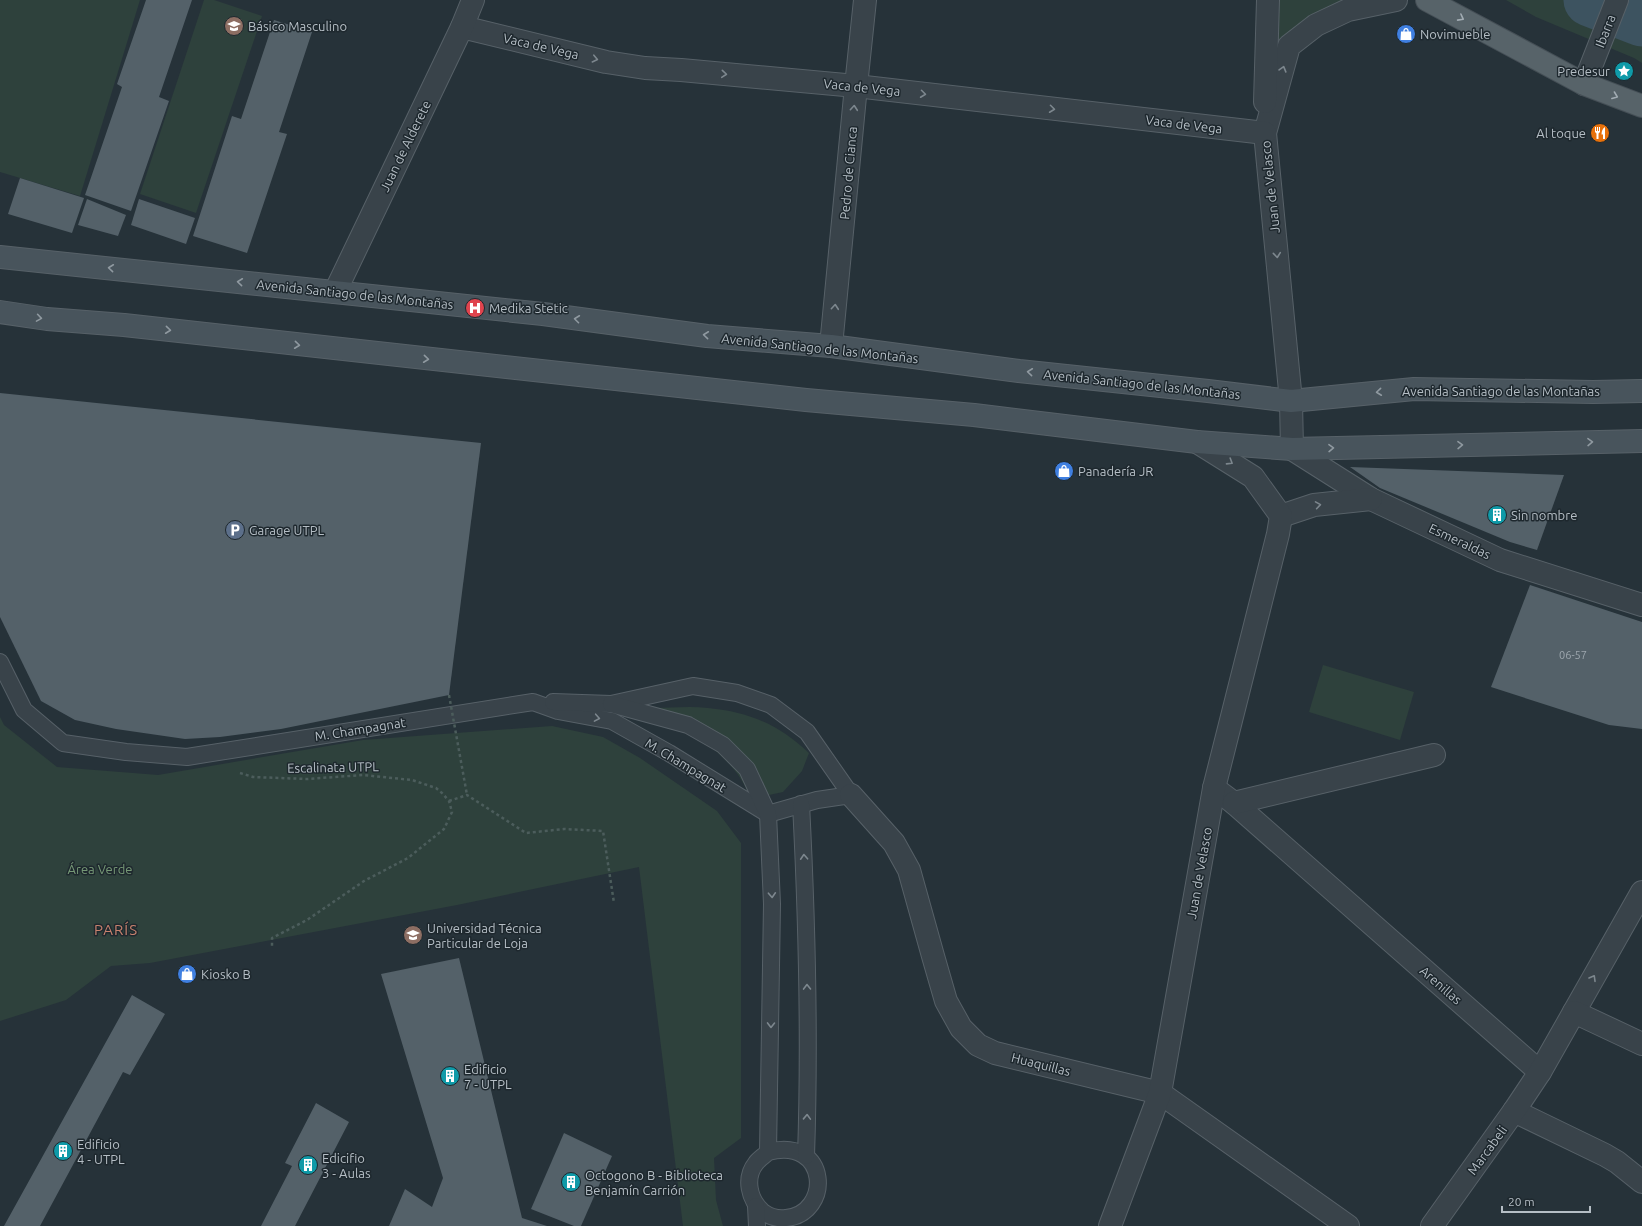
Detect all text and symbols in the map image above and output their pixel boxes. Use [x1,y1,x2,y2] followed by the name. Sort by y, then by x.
[1592,13,1618,49] street label: Ibarra
[1457,14,1465,21] one-way arrow
[223,15,245,37] school or university icon: Básico Masculino
[248,19,347,33] place label: Básico Masculino
[1395,23,1417,45] shop icon: Novimueble
[1420,27,1490,41] place label: Novimueble
[502,30,580,62] street label: Vaca de Vega
[591,54,598,63] one-way arrow
[1613,60,1635,82] place icon: Predesur
[1557,64,1610,78] place label: Predesur
[1278,65,1287,72] one-way arrow
[721,69,727,78] one-way arrow
[823,76,901,98] street label: Vaca de Vega
[920,89,926,98] one-way arrow
[1611,91,1618,99] one-way arrow
[377,98,433,194] street label: Juan de Alderete
[1049,104,1055,113] one-way arrow
[849,105,858,111] one-way arrow
[1145,112,1223,136] street label: Vaca de Vega
[1589,122,1611,144] restaurant icon: Al toque
[837,126,859,220] street label: Pedro de Cianca
[1536,126,1586,140] place label: Al toque
[1258,140,1282,234] street label: Juan de Velasco
[1272,252,1281,258] one-way arrow
[108,264,114,273] one-way arrow
[256,277,454,311] street label: Avenida Santiago de las Montañas
[237,278,243,287] one-way arrow
[464,297,486,319] hospital icon: Medika Stetic
[489,301,568,315] place label: Medika Stetic
[830,304,839,310] one-way arrow
[35,313,42,322] one-way arrow
[574,315,580,324] one-way arrow
[165,325,171,334] one-way arrow
[703,331,709,340] one-way arrow
[721,331,919,365] street label: Avenida Santiago de las Montañas
[294,340,300,349] one-way arrow
[423,355,429,364] one-way arrow
[1043,367,1241,401] street label: Avenida Santiago de las Montañas
[1027,368,1033,377] one-way arrow
[1402,384,1600,398] street label: Avenida Santiago de las Montañas
[1376,387,1382,396] one-way arrow
[1587,438,1593,446] one-way arrow
[1457,441,1463,449] one-way arrow
[1328,444,1334,452] one-way arrow
[1226,457,1233,465] one-way arrow
[1053,460,1075,482] shop icon: Panadería JR
[1078,464,1153,478] place label: Panadería JR
[1315,501,1321,510] one-way arrow
[1486,504,1508,526] building icon: Sin nombre
[1511,508,1577,522] place label: Sin nombre
[224,519,246,541] parking icon: Garage UTPL
[1427,521,1493,561] street label: Esmeraldas
[249,523,324,537] place label: Garage UTPL
[1559,649,1587,661] house number: 06-57
[594,713,600,722] one-way arrow
[314,715,406,743] street label: M. Champagnat
[643,735,729,795] street label: M. Champagnat
[287,759,379,775] street label: Escalinata UTPL
[1184,826,1214,920] street label: Juan de Velasco
[799,854,808,860] one-way arrow
[68,861,132,876] park label: Área Verde
[767,892,776,898] one-way arrow
[94,921,138,938] district label: PARÍS
[427,921,542,950] place label: Universidad Técnica Particular de Loja
[402,924,424,946] school or university icon: Universidad Técnica Particular de Loja
[176,963,198,985] shop icon: Kiosko B
[1417,963,1465,1007] street label: Arenillas
[201,967,251,981] place label: Kiosko B
[1589,975,1596,982] one-way arrow
[803,984,811,990] one-way arrow
[767,1022,775,1028] one-way arrow
[1010,1050,1072,1078] street label: Huaquillas
[464,1062,512,1091] place label: Edificio 7 - UTPL
[439,1065,461,1087] building icon: Edificio 7 - UTPL
[803,1114,811,1120] one-way arrow
[1465,1123,1509,1177] street label: Marcabeli
[77,1137,125,1166] place label: Edificio 4 - UTPL
[52,1140,74,1162] building icon: Edificio 4 - UTPL
[322,1151,371,1180] place label: Edicifio 3 - Aulas
[297,1154,319,1176] building icon: Edicifio 3 - Aulas
[585,1168,723,1197] place label: Octogono B - Biblioteca Benjamín Carrión
[560,1171,582,1193] building icon: Octogono B - Biblioteca Benjamín Carrión
[1502,1188,1590,1214] scale bar
[1508,1195,1535,1208] text: 20 m

